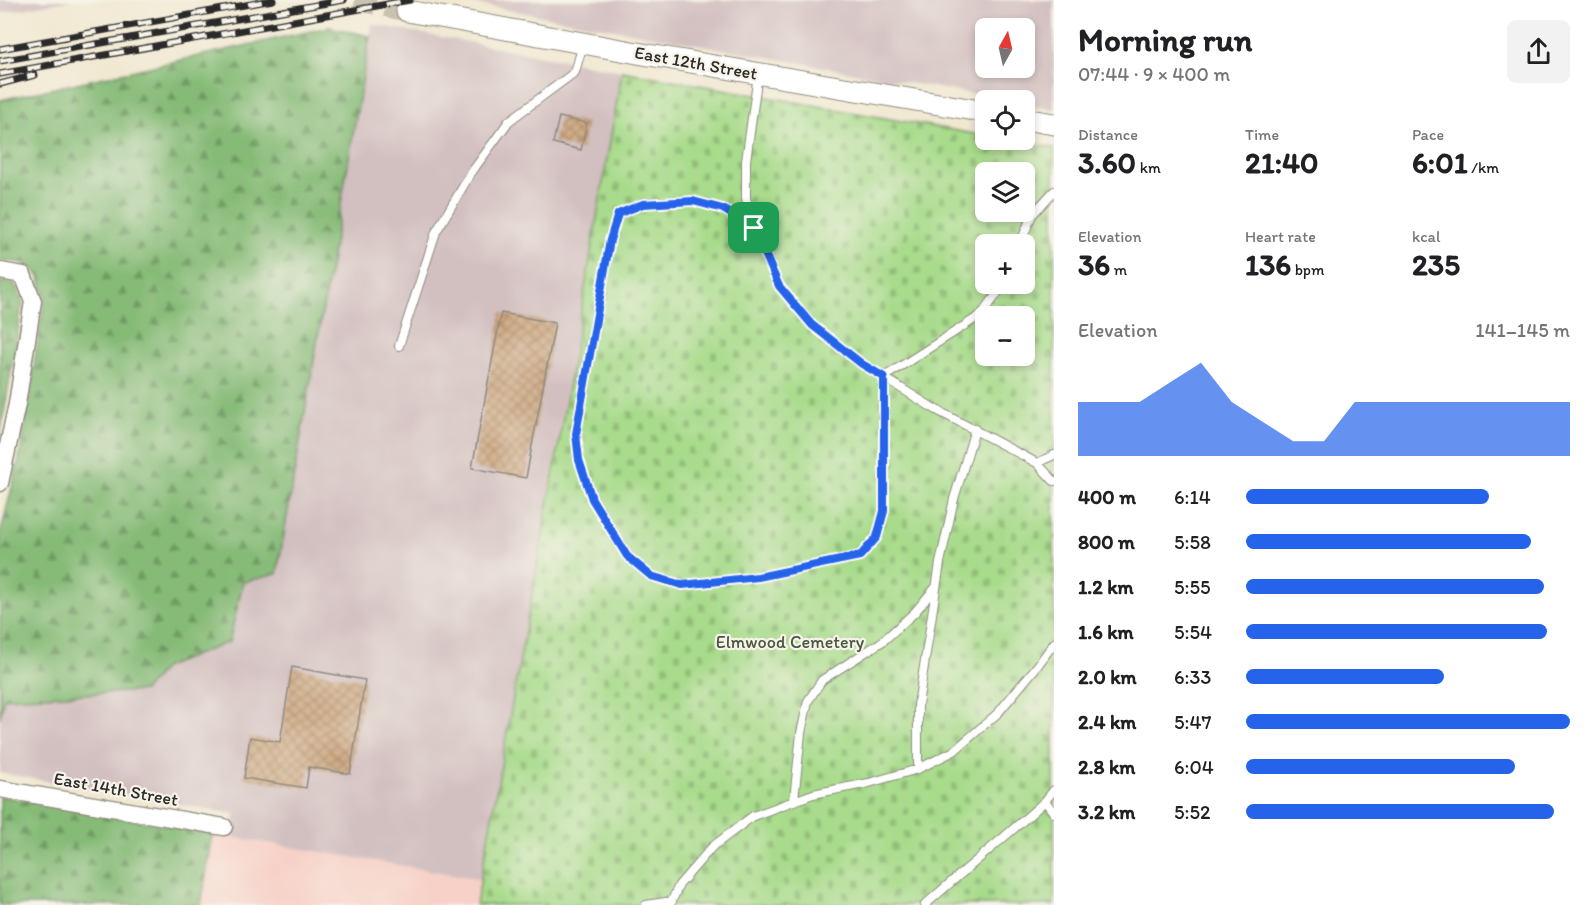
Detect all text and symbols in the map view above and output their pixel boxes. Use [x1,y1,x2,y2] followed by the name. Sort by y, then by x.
[975,18,1035,78] north arrow
[975,18,1035,366] map controls
[1078,20,1253,59] text: Morning run
[1507,20,1570,83] button: share
[633,41,759,85] street label: East 12th Street
[1078,62,1230,86] text: 07:44 · 9 × 400 m
[975,90,1035,150] button: locate
[1078,125,1138,144] text: Distance
[1245,125,1279,144] text: Time
[1412,125,1444,144] text: Pace
[1078,144,1136,181] text: 3.60
[1245,144,1319,181] text: 21:40
[1412,144,1468,181] text: 6:01
[1136,158,1161,177] text: km
[1468,158,1499,177] text: /km
[975,162,1035,222] button: layers
[728,202,779,253] pin
[737,211,770,244] icon: arrive
[1078,227,1142,246] text: Elevation
[1245,227,1316,246] text: Heart rate
[1412,227,1440,246] text: kcal
[975,234,1035,294] button: +
[1078,246,1110,283] text: 36
[1245,246,1291,283] text: 136
[1412,246,1460,283] text: 235
[1110,260,1127,279] text: m
[1291,260,1324,279] text: bpm
[975,306,1035,366] button: −
[1078,318,1157,342] text: Elevation
[1475,318,1570,342] text: 141–145 m
[1078,485,1136,509] text: 400 m
[1174,485,1211,509] text: 6:14
[1078,530,1135,554] text: 800 m
[1174,530,1211,554] text: 5:58
[1078,575,1134,599] text: 1.2 km
[1174,575,1210,599] text: 5:55
[1078,620,1134,644] text: 1.6 km
[1174,620,1212,644] text: 5:54
[716,631,865,653] park label: Elmwood Cemetery
[1078,665,1137,689] text: 2.0 km
[1174,665,1211,689] text: 6:33
[1078,710,1136,734] text: 2.4 km
[1174,710,1211,734] text: 5:47
[1078,755,1135,779] text: 2.8 km
[1174,755,1214,779] text: 6:04
[52,767,180,811] street label: East 14th Street
[1078,800,1135,824] text: 3.2 km
[1174,800,1210,824] text: 5:52

